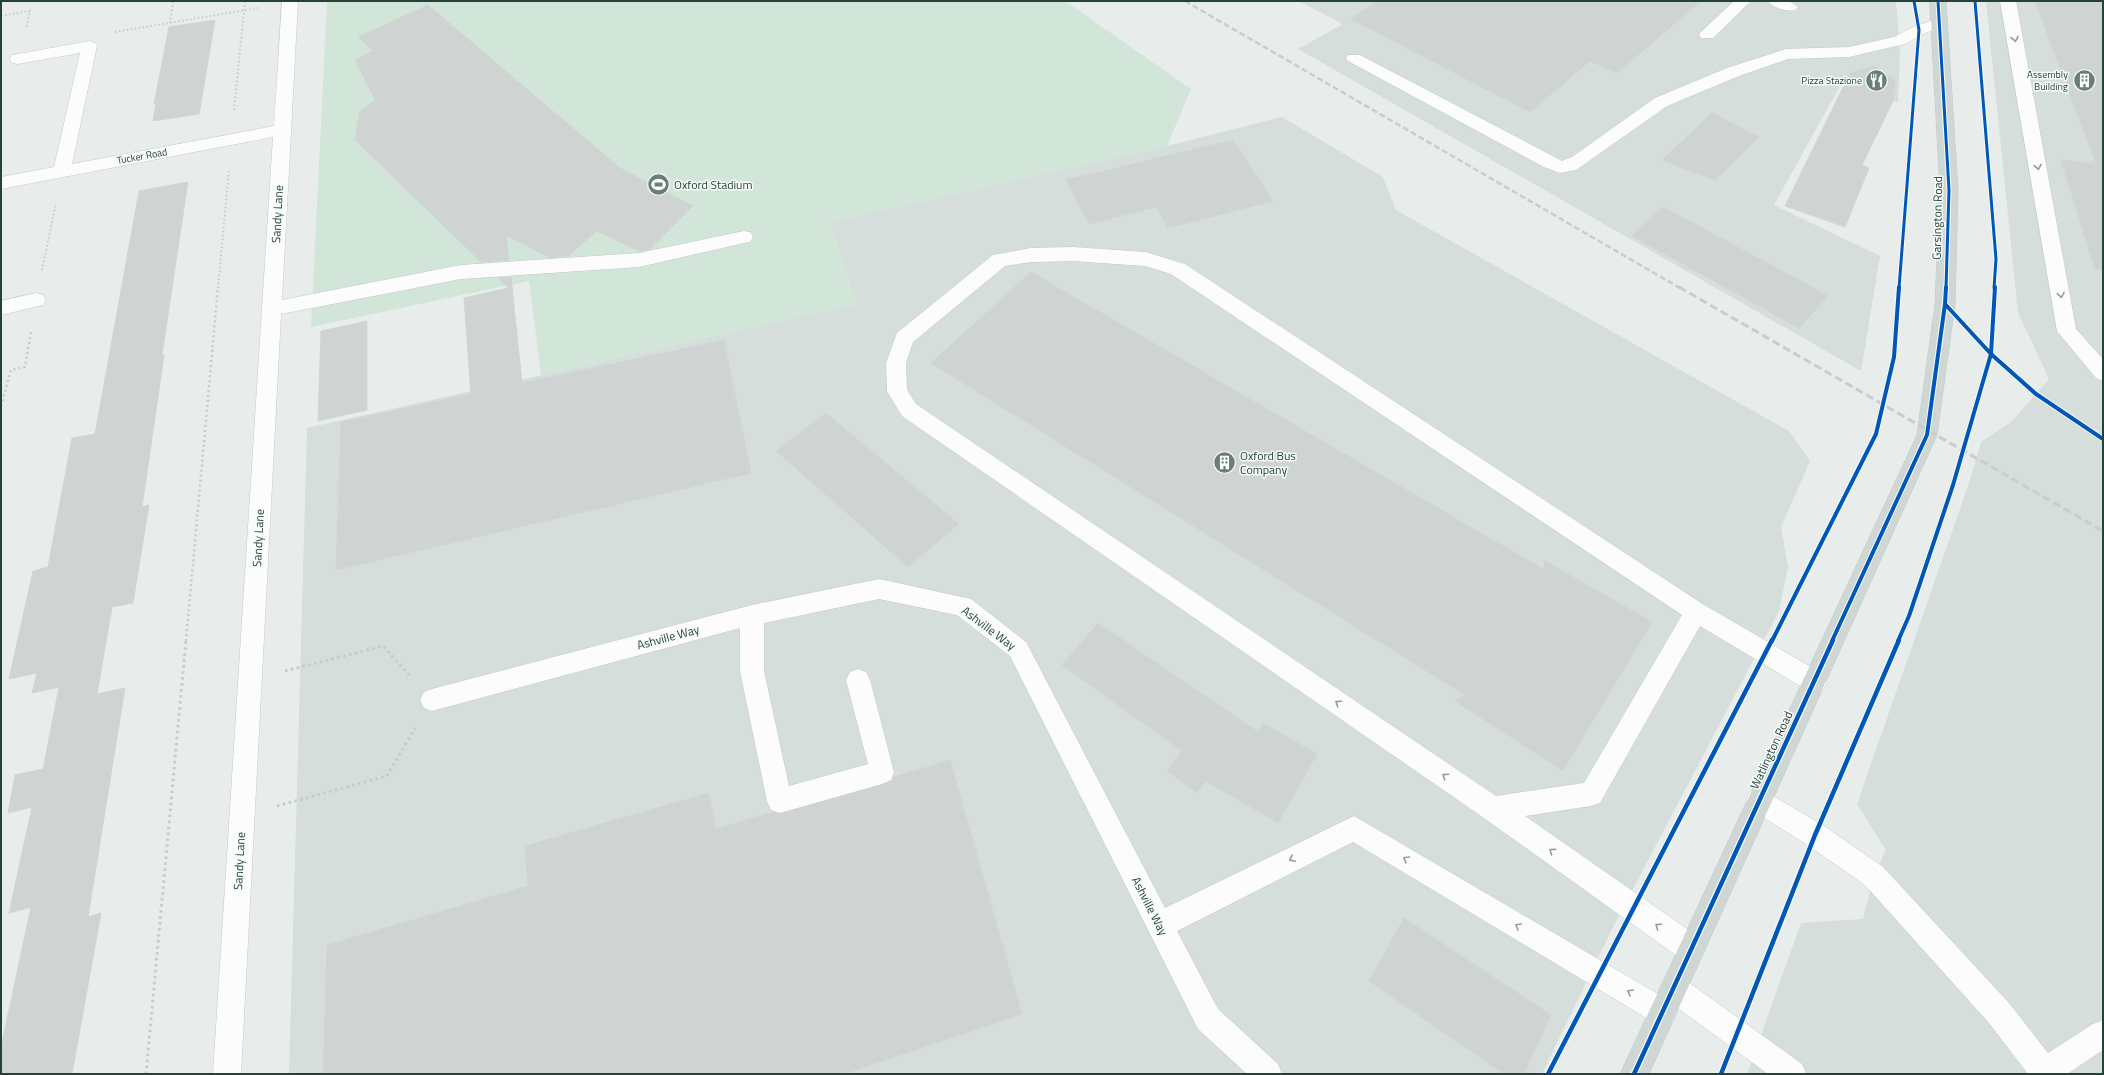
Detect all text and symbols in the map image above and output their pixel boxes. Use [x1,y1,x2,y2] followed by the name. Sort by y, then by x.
[2011,36,2019,43] one-way arrow
[1864,67,1890,93] restaurant icon: Pizza Stazione
[2027,67,2068,94] place label: Assembly Building
[2071,67,2097,93] building icon: Assembly Building
[1801,73,1862,88] place label: Pizza Stazione
[116,144,168,168] street label: Tucker Road
[2033,164,2042,170] one-way arrow
[645,171,671,197] sports icon: Oxford Stadium
[674,175,753,194] place label: Oxford Stadium
[1927,176,1947,260] street label: Garsington Road
[266,185,288,243] street label: Sandy Lane
[2056,292,2065,298] one-way arrow
[1240,446,1296,479] place label: Oxford Bus Company
[1211,449,1237,475] building icon: Oxford Bus Company
[247,509,269,567] street label: Sandy Lane
[958,601,1020,655] street label: Ashville Way
[635,619,702,654] street label: Ashville Way
[1335,700,1342,708] one-way arrow
[1745,708,1797,792] street label: Watlington Road
[1443,774,1450,781] one-way arrow
[228,832,250,890] street label: Sandy Lane
[1549,848,1556,856] one-way arrow
[1289,854,1296,862] one-way arrow
[1403,857,1410,864] one-way arrow
[1127,873,1173,939] street label: Ashville Way
[1515,923,1522,930] one-way arrow
[1655,923,1662,931] one-way arrow
[1627,990,1634,997] one-way arrow

